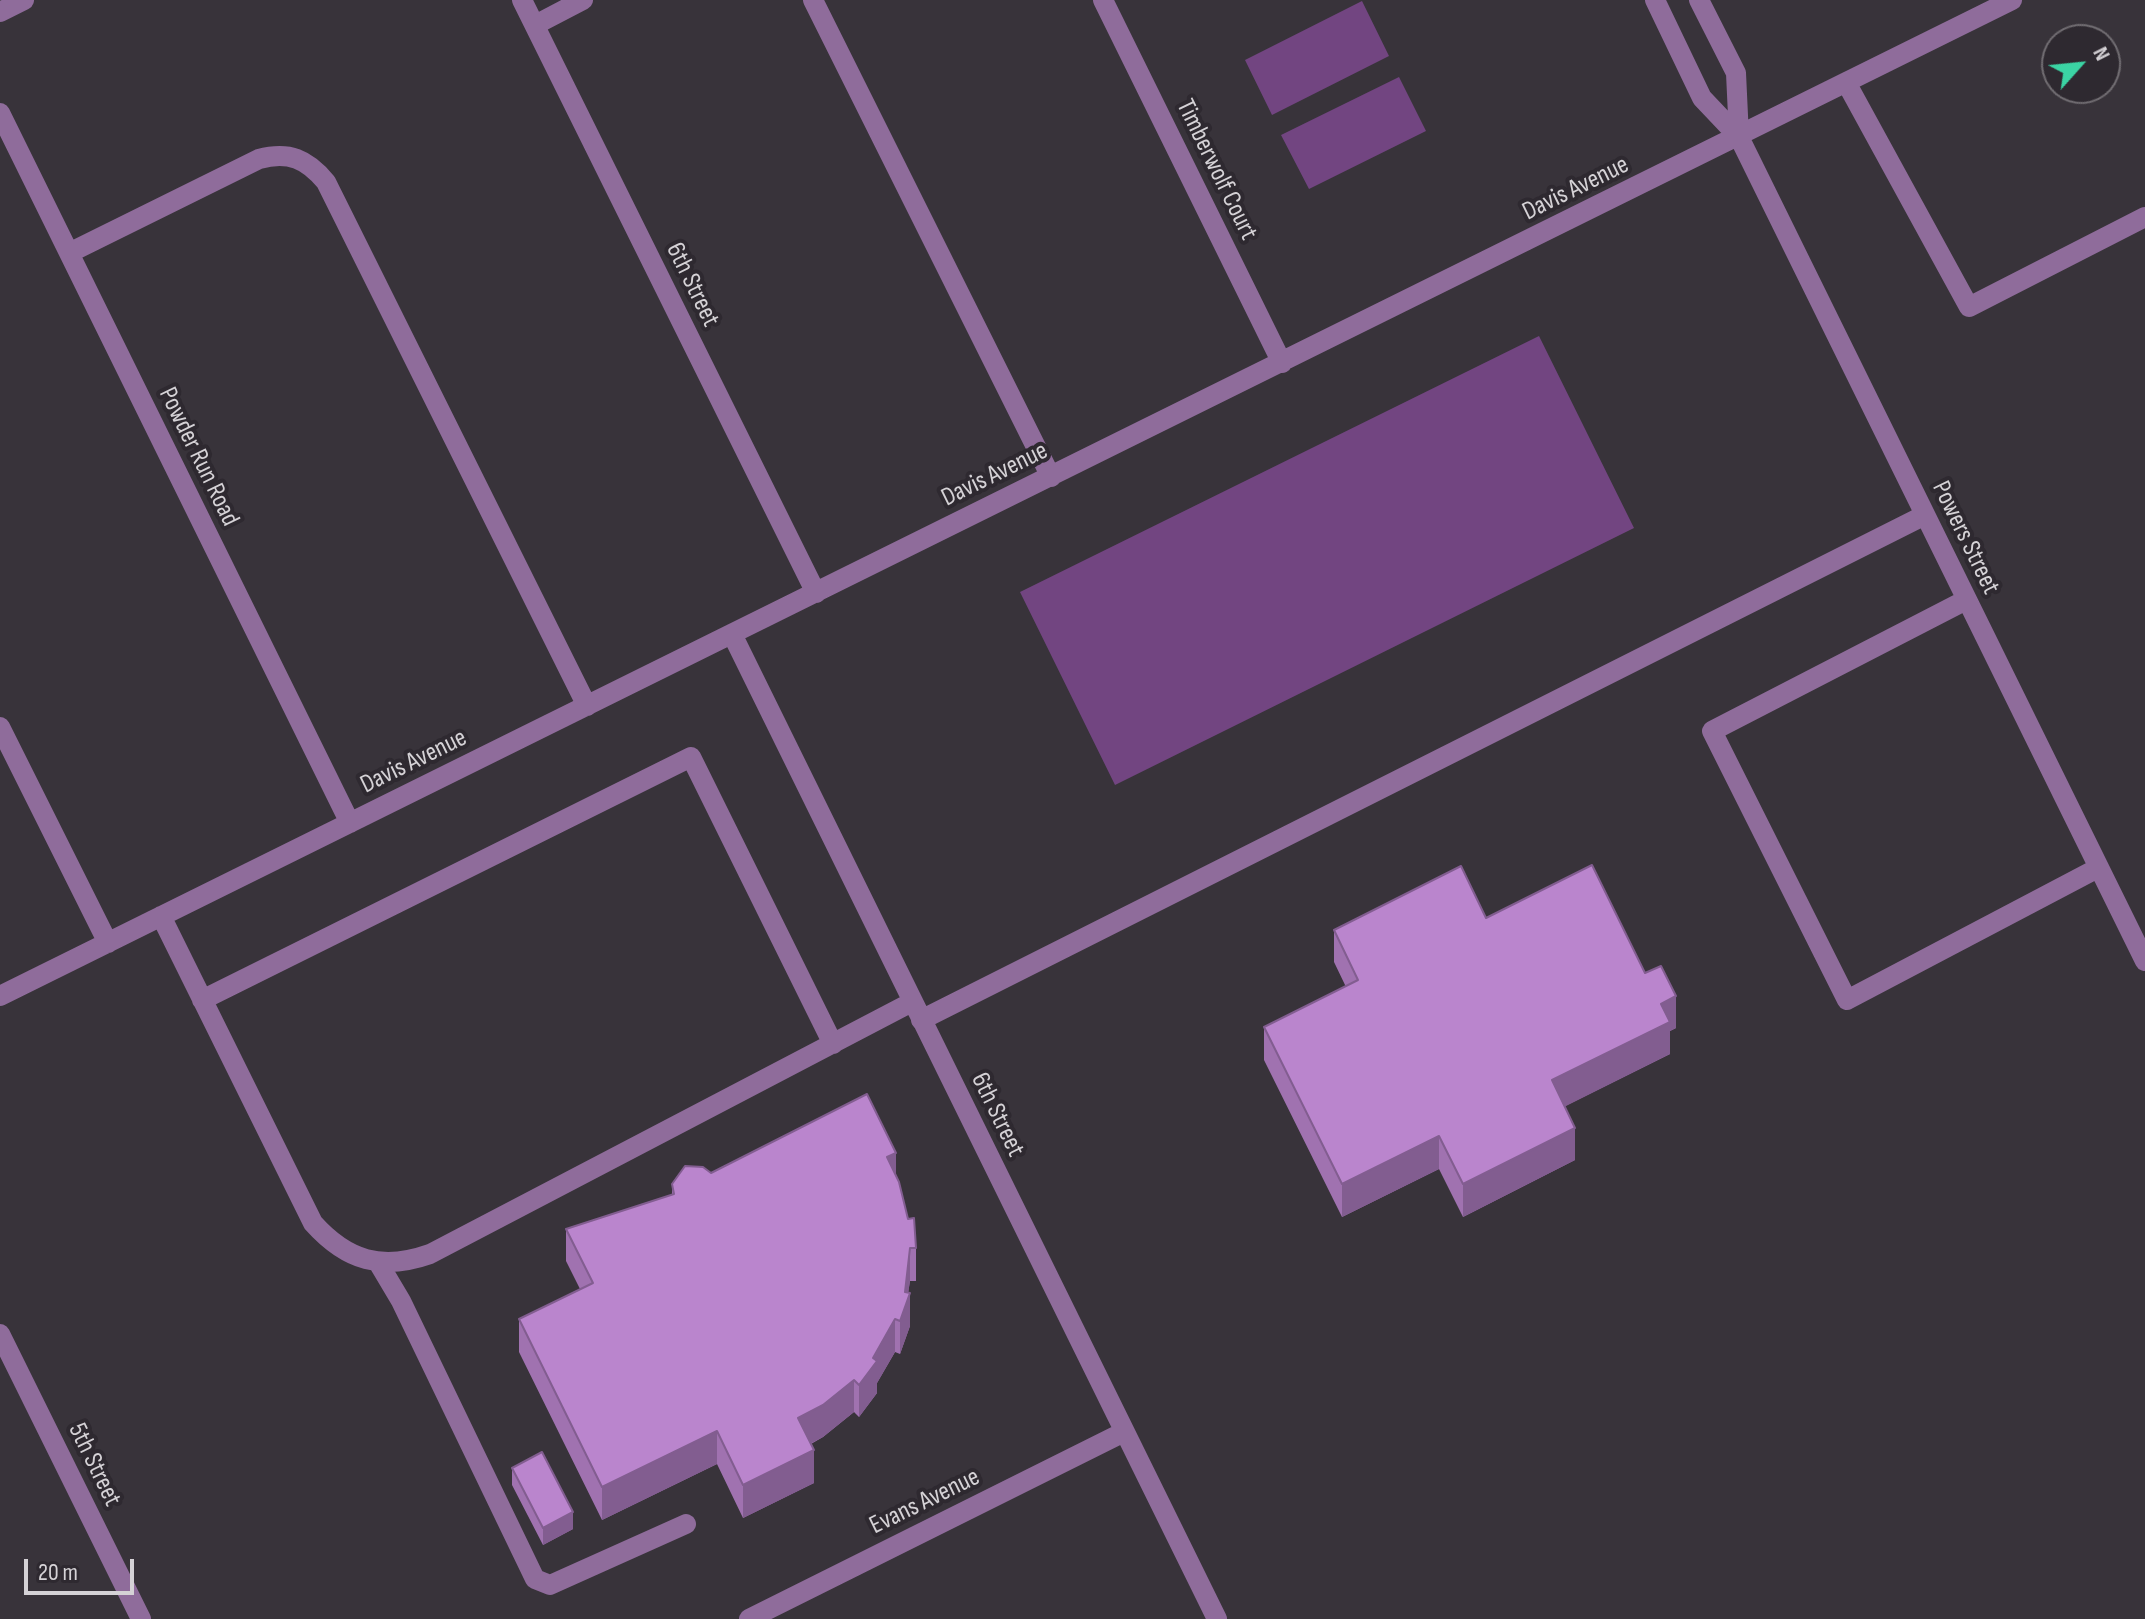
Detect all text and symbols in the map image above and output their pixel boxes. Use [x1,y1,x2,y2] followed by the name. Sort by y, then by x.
[2041,24,2121,104] north arrow
[2086,42,2116,65] text: N
[1169,95,1263,245] street label: Timberwolf Court
[1518,150,1634,228] street label: Davis Avenue
[658,238,726,332] street label: 6th Street
[151,383,245,531] street label: Powder Run Road
[937,436,1053,514] street label: Davis Avenue
[1924,476,2006,600] street label: Powers Street
[356,723,472,801] street label: Davis Avenue
[963,1068,1031,1162] street label: 6th Street
[61,1418,127,1512] street label: 5th Street
[865,1462,985,1542] street label: Evans Avenue
[28,1543,138,1593] scale bar
[38,1558,78,1587] text: 20 m

